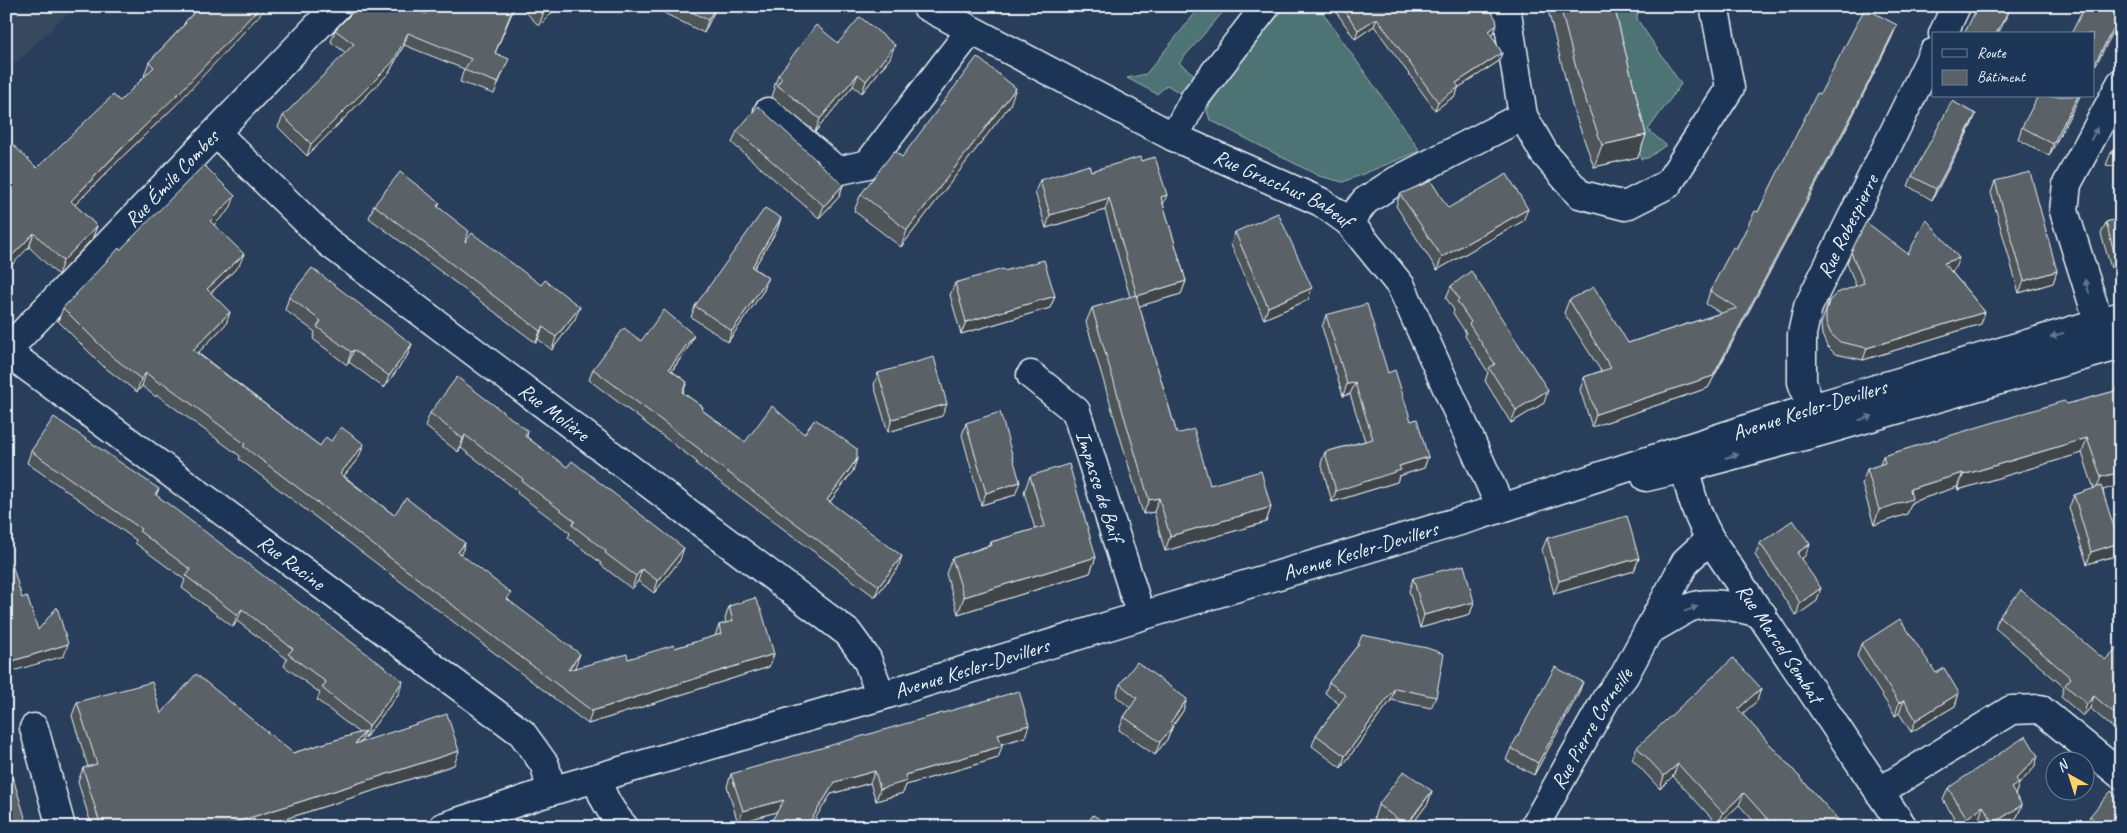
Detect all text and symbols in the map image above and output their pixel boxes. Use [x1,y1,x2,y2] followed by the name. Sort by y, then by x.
[1932,32,2094,98] legend
[1977,44,2007,63] text: Route
[1977,68,2027,87] text: Bâtiment
[119,123,225,233] street label: Rue Émile Combes
[2090,127,2098,141] one-way arrow
[1210,143,1361,236] street label: Rue Gracchus Babeuf
[1811,168,1885,282] street label: Rue Robespierre
[2083,278,2091,293] one-way arrow
[2050,331,2065,339] one-way arrow
[1729,373,1892,446] street label: Avenue Kesler-Devillers
[514,377,596,448] street label: Rue Molière
[1859,413,1874,421] one-way arrow
[1070,427,1131,549] street label: Impasse de Baif
[1725,451,1740,459] one-way arrow
[1280,515,1443,586] street label: Avenue Kesler-Devillers
[253,529,331,596] street label: Rue Racine
[1731,579,1831,710] street label: Rue Marcel Sembat
[1684,605,1699,613] one-way arrow
[891,632,1054,704] street label: Avenue Kesler-Devillers
[1545,663,1639,794] street label: Rue Pierre Corneille
[2044,750,2094,800] north arrow
[2053,755,2073,776] text: N

